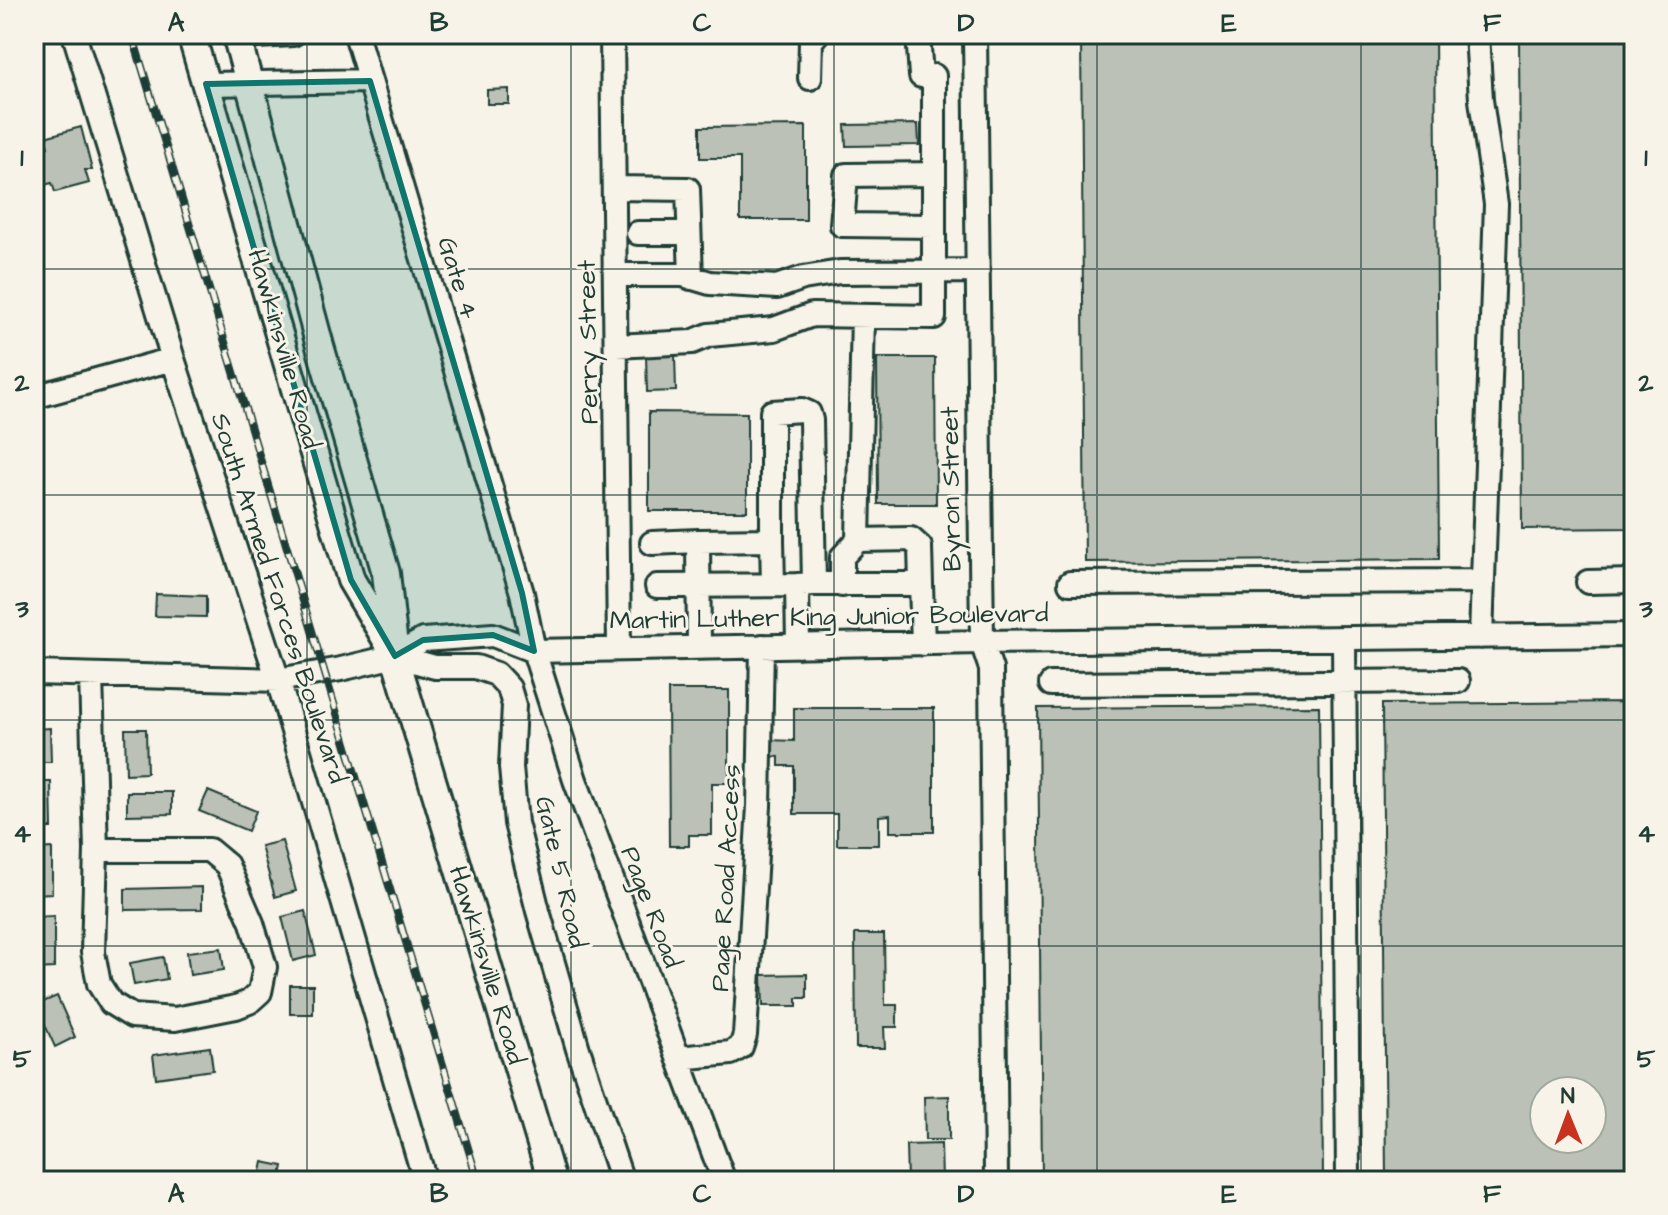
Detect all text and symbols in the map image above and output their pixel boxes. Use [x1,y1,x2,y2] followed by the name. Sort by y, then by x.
[168,5,185,41] text: A
[430,5,449,41] text: B
[693,5,712,41] text: C
[958,5,975,41] text: D
[1221,5,1237,41] text: E
[1483,5,1502,41] text: F
[20,140,24,176] text: 1
[1644,140,1648,176] text: 1
[429,233,488,324] street label: Gate 4
[238,245,330,453] street label: Hawkinsville Road
[569,259,609,424] street label: Perry Street
[14,365,30,401] text: 2
[1638,365,1654,401] text: 2
[932,406,972,572] street label: Byron Street
[202,408,356,788] street label: South Armed Forces Boulevard
[14,591,29,627] text: 3
[1638,591,1653,627] text: 3
[609,595,1049,641] street label: Martin Luther King Junior Boulevard
[702,763,752,993] street label: Page Road Access
[526,793,596,951] street label: Gate 5 Road
[13,816,31,852] text: 4
[1637,816,1655,852] text: 4
[609,841,691,974] street label: Page Road
[440,861,534,1069] street label: Hawkinsville Road
[13,1041,32,1077] text: 5
[1637,1041,1656,1077] text: 5
[1528,1075,1608,1155] north arrow
[1561,1081,1575,1112] text: N
[168,1176,185,1212] text: A
[430,1176,449,1212] text: B
[693,1176,712,1212] text: C
[958,1176,975,1212] text: D
[1221,1176,1237,1212] text: E
[1483,1176,1502,1212] text: F

